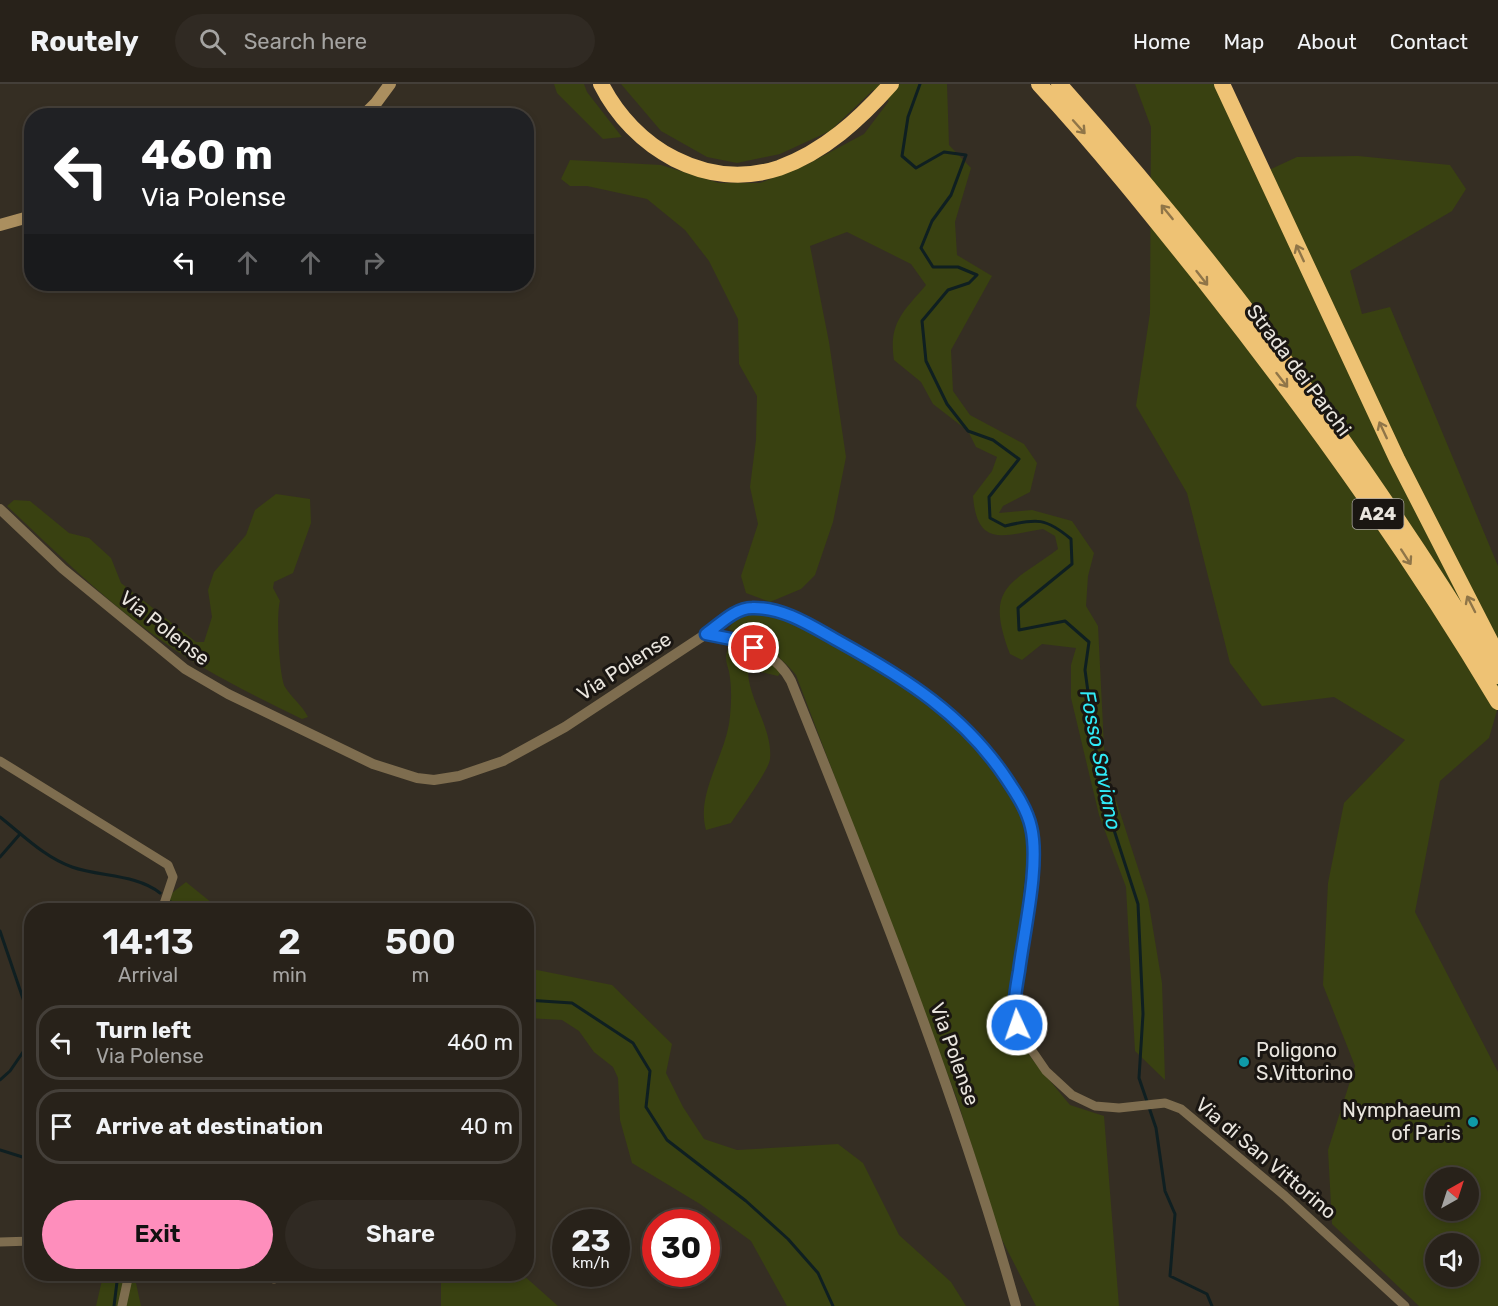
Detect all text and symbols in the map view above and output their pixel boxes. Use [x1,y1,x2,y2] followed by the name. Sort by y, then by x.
[175,14,595,68] search box
[30,25,139,58] text: Routely
[196,25,229,58] icon: search
[244,28,367,55] text: Search here
[1133,29,1190,54] text: Home
[1223,29,1264,54] text: Map
[1297,29,1357,54] text: About
[1390,29,1468,54] text: Contact
[1072,120,1086,135] one-way arrow
[141,130,273,180] text: 460 m
[42,132,120,210] icon: left
[141,181,286,213] text: Via Polense
[1160,205,1173,221] one-way arrow
[1294,245,1306,263] one-way arrow
[168,246,201,279] icon: left
[231,246,264,279] icon: ahead
[294,246,327,279] icon: ahead
[357,246,390,279] icon: right
[1196,270,1209,286] one-way arrow
[1242,299,1356,441] street label: Strada dei Parchi
[1275,372,1288,388] one-way arrow
[1377,421,1389,439] one-way arrow
[1352,499,1404,529] road number: A24
[1400,548,1412,564] one-way arrow
[115,585,215,671] street label: Via Polense
[1465,595,1476,613] one-way arrow
[728,622,779,673] pin
[572,627,676,705] street label: Via Polense
[737,631,770,664] icon: arrive
[1075,688,1127,832] water label: Fosso Saviano
[102,920,194,963] text: 14:13
[278,920,301,963] text: 2
[385,920,456,963] text: 500
[118,963,178,987] text: Arrival
[272,963,307,987] text: min
[412,963,429,987] text: m
[985,993,1049,1057] position arrow
[925,999,985,1109] street label: Via Polense
[96,1017,191,1044] text: Turn left
[45,1026,78,1059] icon: left
[447,1029,513,1056] text: 460 m
[1256,1038,1353,1085] place label: Poligono S.Vittorino
[96,1044,204,1068] text: Via Polense
[1237,1055,1251,1069] marker: Poligono S.Vittorino
[1191,1092,1341,1224] street label: Via di San Vittorino
[1342,1098,1461,1145] place label: Nymphaeum of Paris
[45,1110,78,1143] icon: arrive
[96,1113,323,1140] text: Arrive at destination
[460,1113,513,1140] text: 40 m
[1466,1115,1480,1129] marker: Nymphaeum of Paris
[1425,1167,1479,1221] north arrow
[1425,1167,1479,1287] map controls
[42,1200,273,1269] button: Exit
[285,1200,516,1269] button: Share
[642,1209,720,1287] speed limit sign: 30
[571,1223,611,1259] text: 23
[1425,1233,1479,1287] button: sound
[572,1254,610,1272] text: km/h

